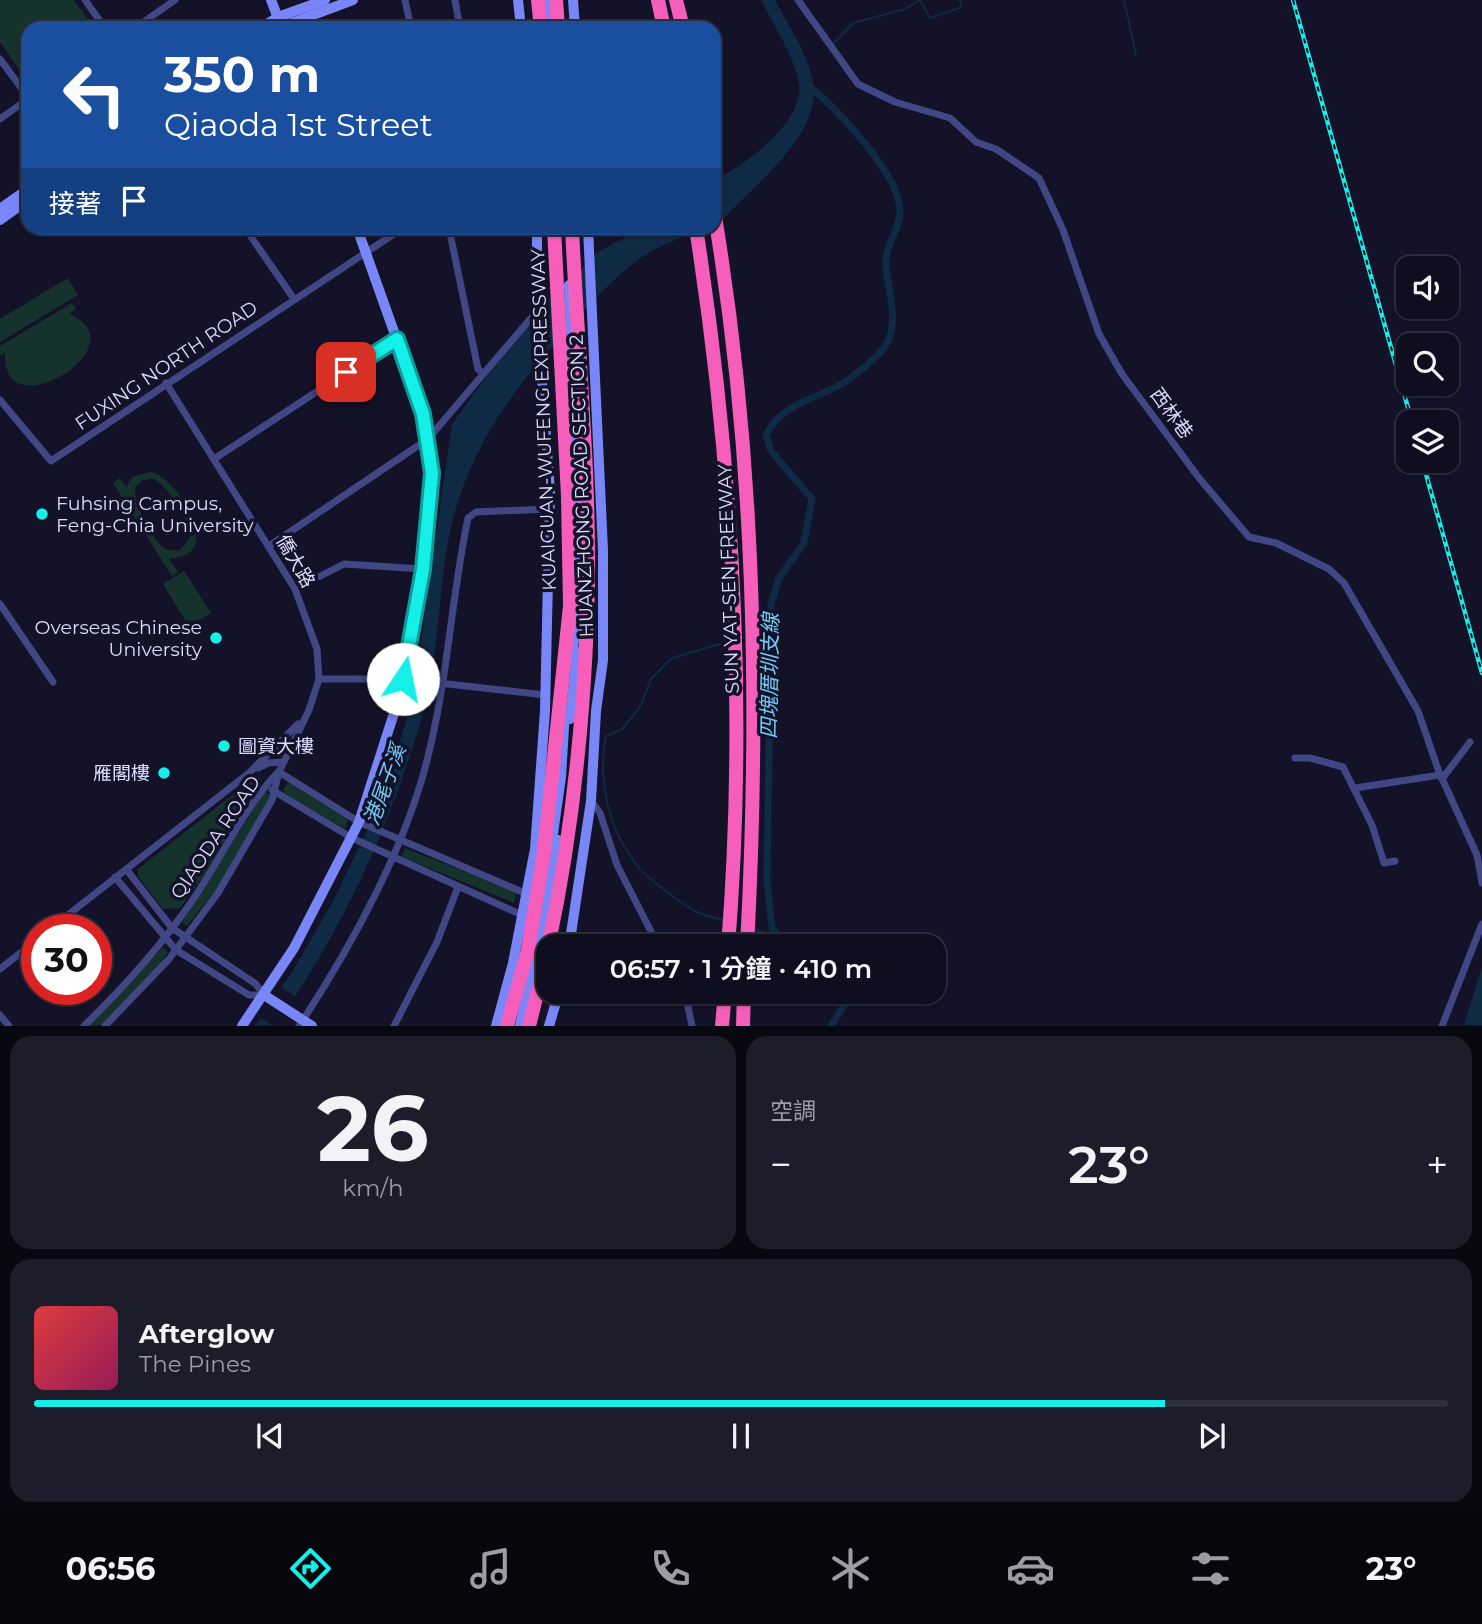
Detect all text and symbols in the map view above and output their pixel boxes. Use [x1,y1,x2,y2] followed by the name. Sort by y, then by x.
[164,45,320,104] text: 350 m
[49,49,140,140] icon: left
[164,105,433,144] text: Qiaoda 1st Street
[115,182,153,220] icon: arrive
[49,188,101,220] text: 接著
[526,248,561,591] street label: KUAIGUAN-WUFENG EXPRESSWAY
[1396,256,1459,473] map controls
[1396,256,1459,319] button: sound
[71,296,262,435] street label: FUXING NORTH ROAD
[1396,333,1459,396] button: search
[565,334,598,638] street label: HUANZHONG ROAD SECTION 2
[316,342,376,402] pin
[327,353,365,391] icon: arrive
[1146,383,1198,443] street label: 西林巷
[1396,410,1459,473] button: layers
[713,463,744,694] street label: SUN YAT-SEN FREEWAY
[56,492,254,537] place label: Fuhsing Campus, Feng-Chia University
[34,506,50,522] marker: Fuhsing Campus, Feng-Chia University
[271,531,320,592] street label: 僑大路
[756,611,783,739] water label: 四塊厝圳支線
[35,616,203,661] place label: Overseas Chinese University
[208,630,224,646] marker: Overseas Chinese University
[366,642,440,716] position arrow
[238,735,314,758] place label: 圖資大樓
[216,738,232,754] marker: 圖資大樓
[358,738,412,829] water label: 港尾子溪
[93,762,150,785] place label: 雁閣樓
[156,765,172,781] marker: 雁閣樓
[166,771,265,903] street label: QIAODA ROAD
[21,914,112,1005] speed limit sign: 30
[610,953,872,985] text: 06:57 · 1 分鐘 · 410 m
[317,1073,429,1184] text: 26
[770,1097,816,1125] text: 空調
[1068,1133,1150,1196] text: 23°
[770,1141,792,1188] text: −
[1426,1141,1448,1188] text: +
[342,1174,404,1202] text: km/h
[139,1318,274,1350] text: Afterglow
[139,1350,251,1378] text: The Pines
[251,1417,289,1455] icon: previous
[722,1417,760,1455] icon: pause
[1193,1417,1231,1455] icon: next
[286,1544,335,1593] icon: directions
[466,1544,515,1593] icon: music
[646,1544,695,1593] icon: phone
[826,1544,875,1593] icon: climate
[1006,1544,1055,1593] icon: car
[1186,1544,1235,1593] icon: filters
[65,1549,155,1588] text: 06:56
[1366,1549,1416,1588] text: 23°

